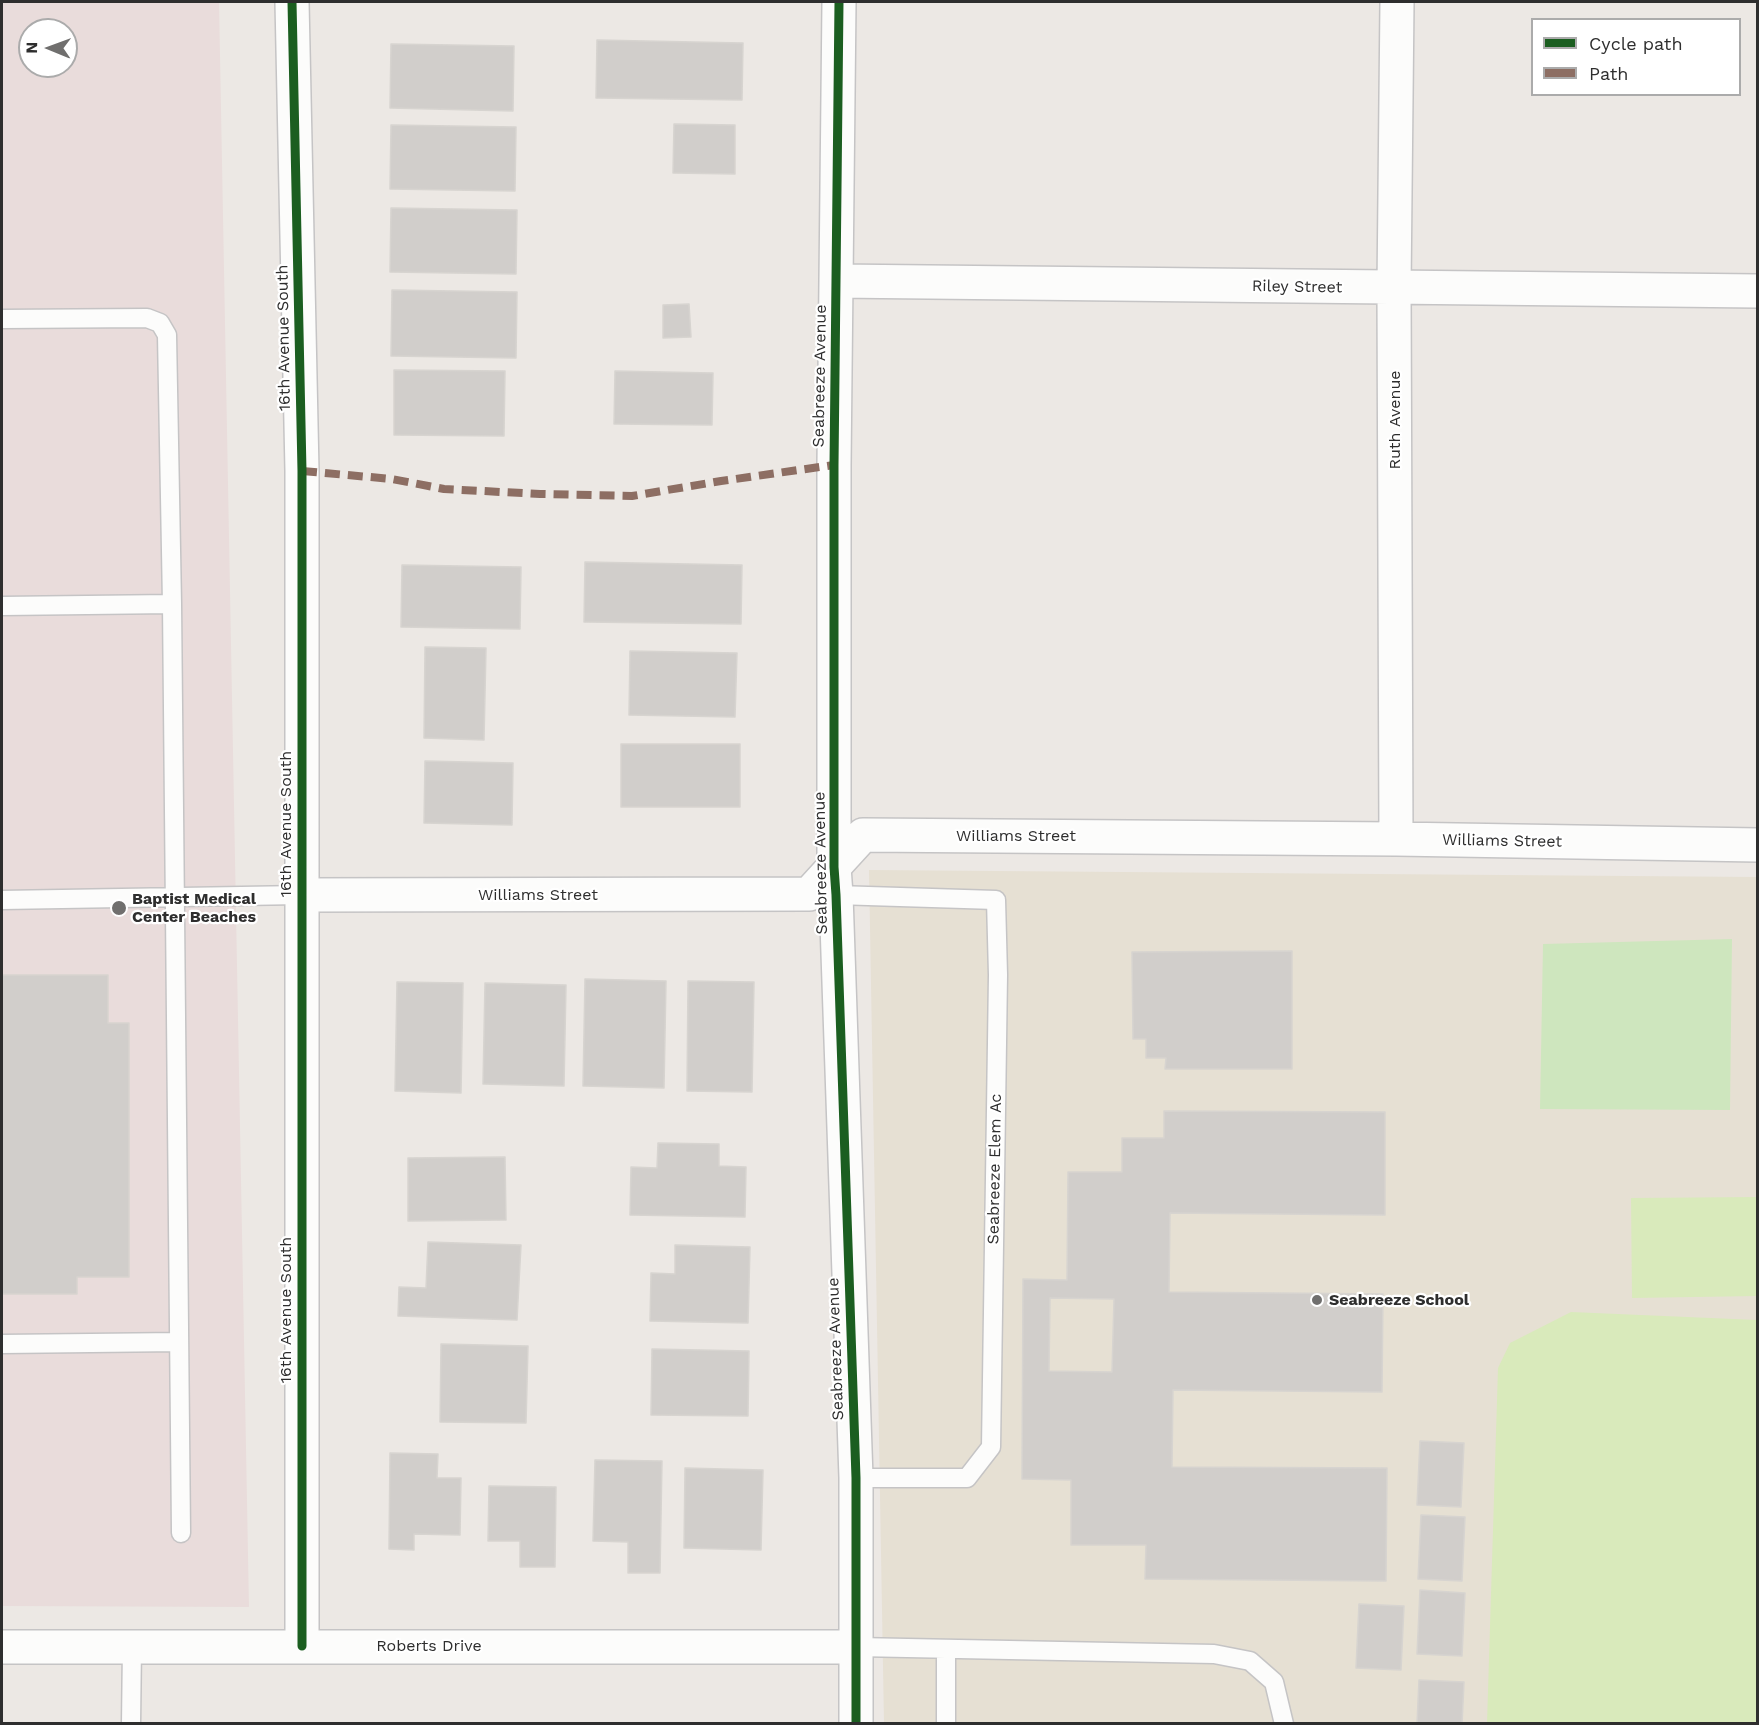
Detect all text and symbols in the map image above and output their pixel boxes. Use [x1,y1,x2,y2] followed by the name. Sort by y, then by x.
[18,18,78,78] north arrow
[1531,18,1741,96] legend
[1589,33,1683,54] text: Cycle path
[22,42,41,54] text: N
[1589,63,1629,84] text: Path
[273,265,295,411] street label: 16th Avenue South
[1252,277,1342,297] street label: Riley Street
[809,304,831,448] street label: Seabreeze Avenue
[1385,371,1405,469] street label: Ruth Avenue
[276,751,296,897] street label: 16th Avenue South
[810,791,832,935] street label: Seabreeze Avenue
[956,826,1076,846] street label: Williams Street
[1442,830,1562,852] street label: Williams Street
[478,885,598,905] street label: Williams Street
[132,889,256,927] place label: Baptist Medical Center Beaches
[110,899,128,917] marker: Baptist Medical Center Beaches
[984,1093,1006,1245] street label: Seabreeze Elem Ac
[276,1237,296,1383] street label: 16th Avenue South
[824,1277,848,1421] street label: Seabreeze Avenue
[1329,1290,1469,1310] place label: Seabreeze School
[1310,1293,1324,1307] marker: Seabreeze School
[376,1636,482,1656] street label: Roberts Drive

